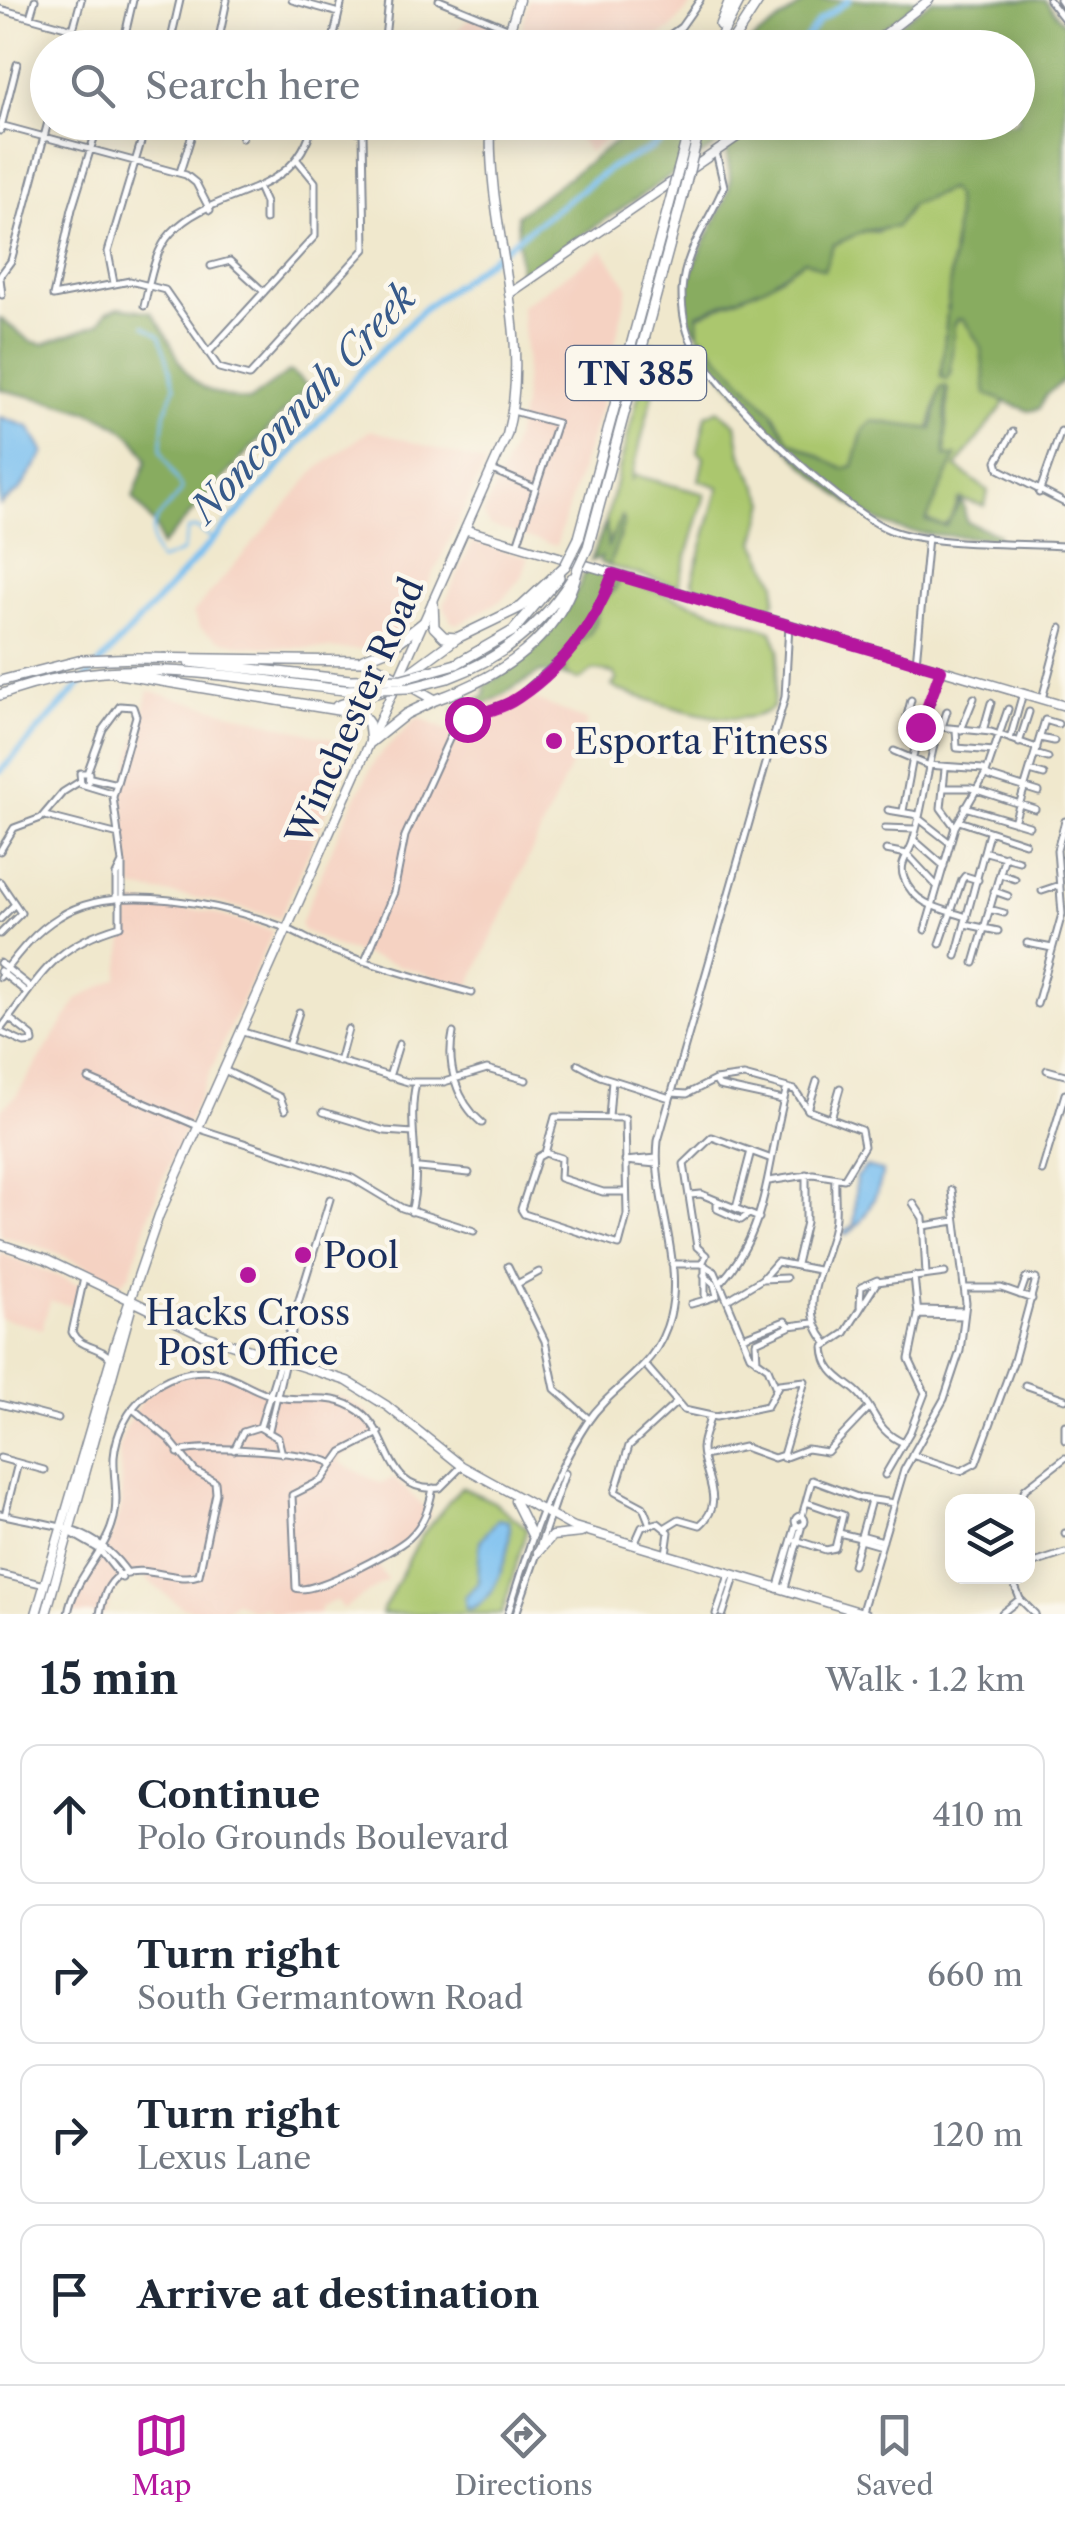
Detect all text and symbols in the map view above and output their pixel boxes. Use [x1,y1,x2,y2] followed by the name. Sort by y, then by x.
[30,30,1035,140] search box
[65,58,120,113] icon: search
[145,62,360,109] text: Search here
[178,274,426,534] water label: Nonconnah Creek
[566,346,706,400] road number: TN 385
[276,571,433,852] street label: Winchester Road
[445,697,491,743] route start
[898,705,944,751] route end
[574,720,829,763] place label: Esporta Fitness
[543,730,565,752] marker: Esporta Fitness
[323,1234,399,1277] place label: Pool
[292,1244,314,1266] marker: Pool
[237,1264,259,1286] marker: Hacks Cross Post Office
[146,1291,350,1374] place label: Hacks Cross Post Office
[945,1494,1035,1584] map controls
[945,1494,1035,1584] button: layers
[40,1653,178,1705] text: 15 min
[825,1660,1025,1699] text: Walk · 1.2 km
[137,1771,320,1818] text: Continue
[42,1787,97,1842] icon: ahead
[932,1795,1023,1834] text: 410 m
[137,1818,509,1857] text: Polo Grounds Boulevard
[137,1931,340,1978] text: Turn right
[42,1947,97,2002] icon: right
[927,1955,1023,1994] text: 660 m
[137,1978,523,2017] text: South Germantown Road
[137,2091,340,2138] text: Turn right
[42,2107,97,2162] icon: right
[933,2115,1023,2154] text: 120 m
[137,2138,311,2177] text: Lexus Lane
[42,2267,97,2322] icon: arrive
[137,2271,540,2318] text: Arrive at destination
[131,2408,192,2502] tab: Map
[454,2408,593,2502] tab: Directions
[856,2408,934,2502] tab: Saved

